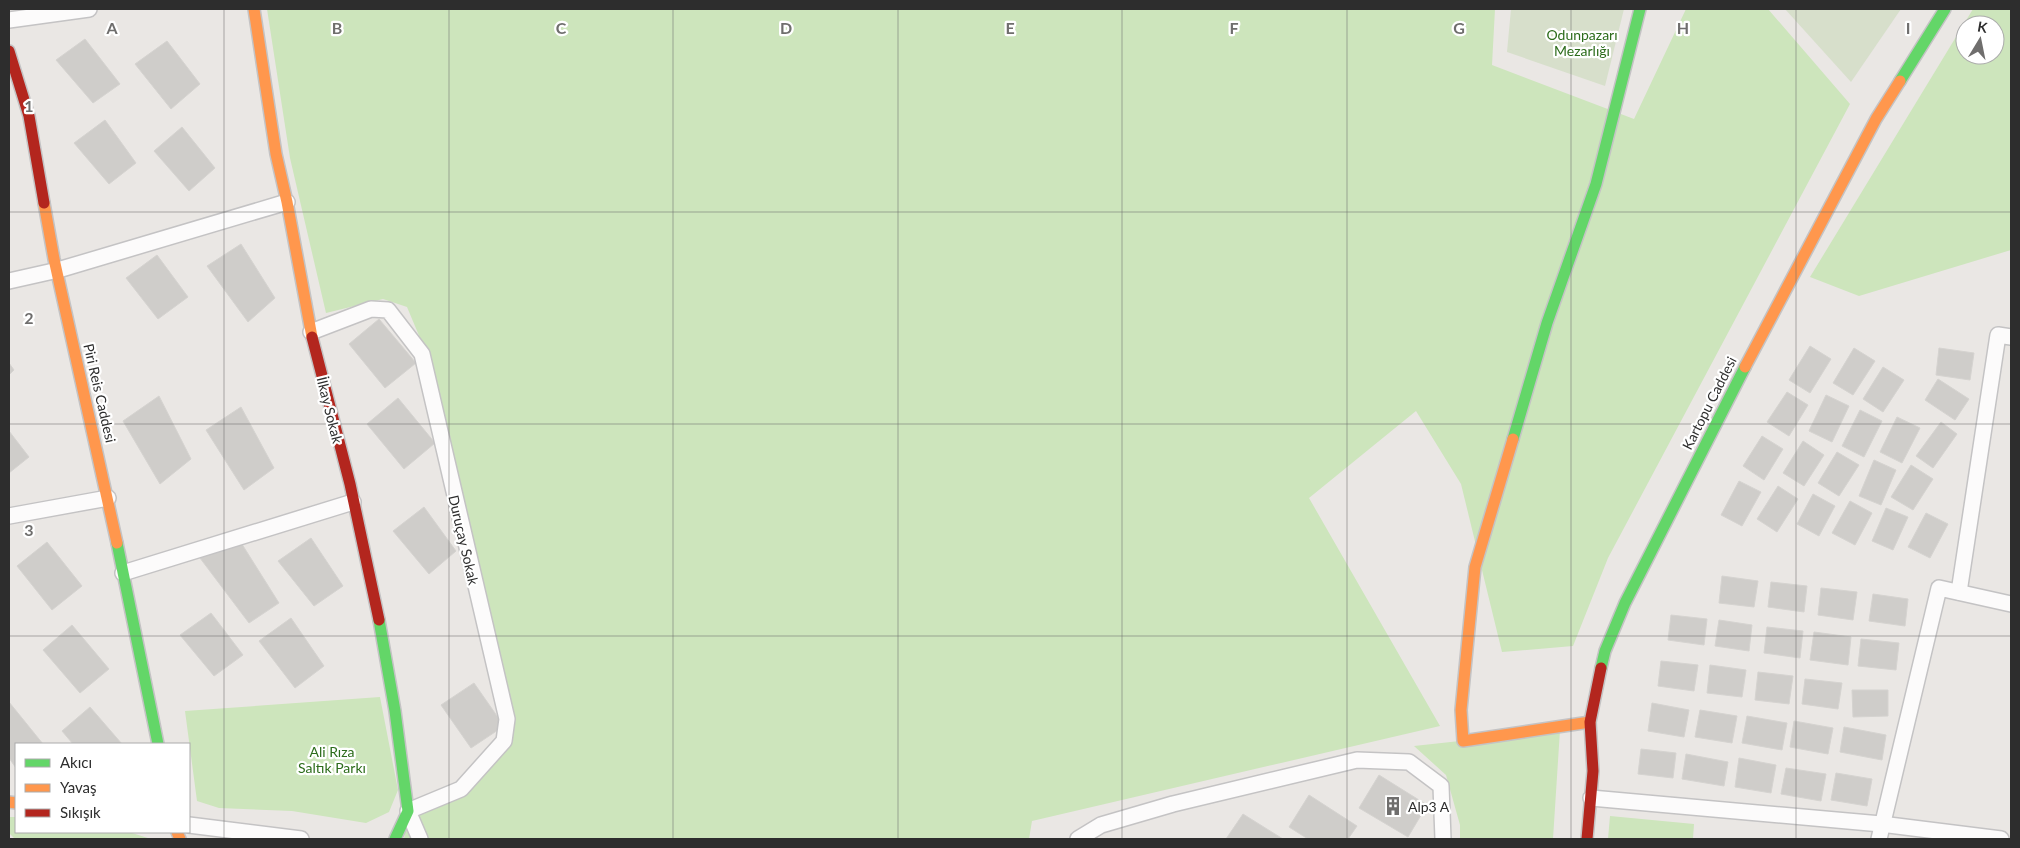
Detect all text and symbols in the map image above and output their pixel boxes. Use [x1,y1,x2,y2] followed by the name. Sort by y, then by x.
[1955,15,2005,65] north arrow
[1976,17,1989,36] text: K
[105,18,118,37] text: A
[332,18,342,37] text: B
[556,18,567,37] text: C
[780,18,792,37] text: D
[1005,18,1015,37] text: E
[1229,18,1239,37] text: F
[1453,18,1465,37] text: G
[1677,18,1689,37] text: H
[1906,18,1910,37] text: I
[1546,26,1618,59] park label: Odunpazarı Mezarlığı
[24,96,34,115] text: 1
[24,308,34,327] text: 2
[80,342,120,444] street label: Piri Reis Caddesi
[1678,354,1740,452] street label: Kartopu Caddesi
[314,375,347,446] street label: İlkay Sokak
[445,493,483,588] street label: Duruçay Sokak
[24,520,34,539] text: 3
[15,743,190,833] legend
[298,743,366,776] park label: Ali Rıza Saltık Parkı
[60,753,92,771] text: Akıcı
[60,778,97,796] text: Yavaş
[1382,795,1404,817] building icon: Alp3 A
[1408,798,1450,815] place label: Alp3 A
[60,803,101,821] text: Sıkışık

